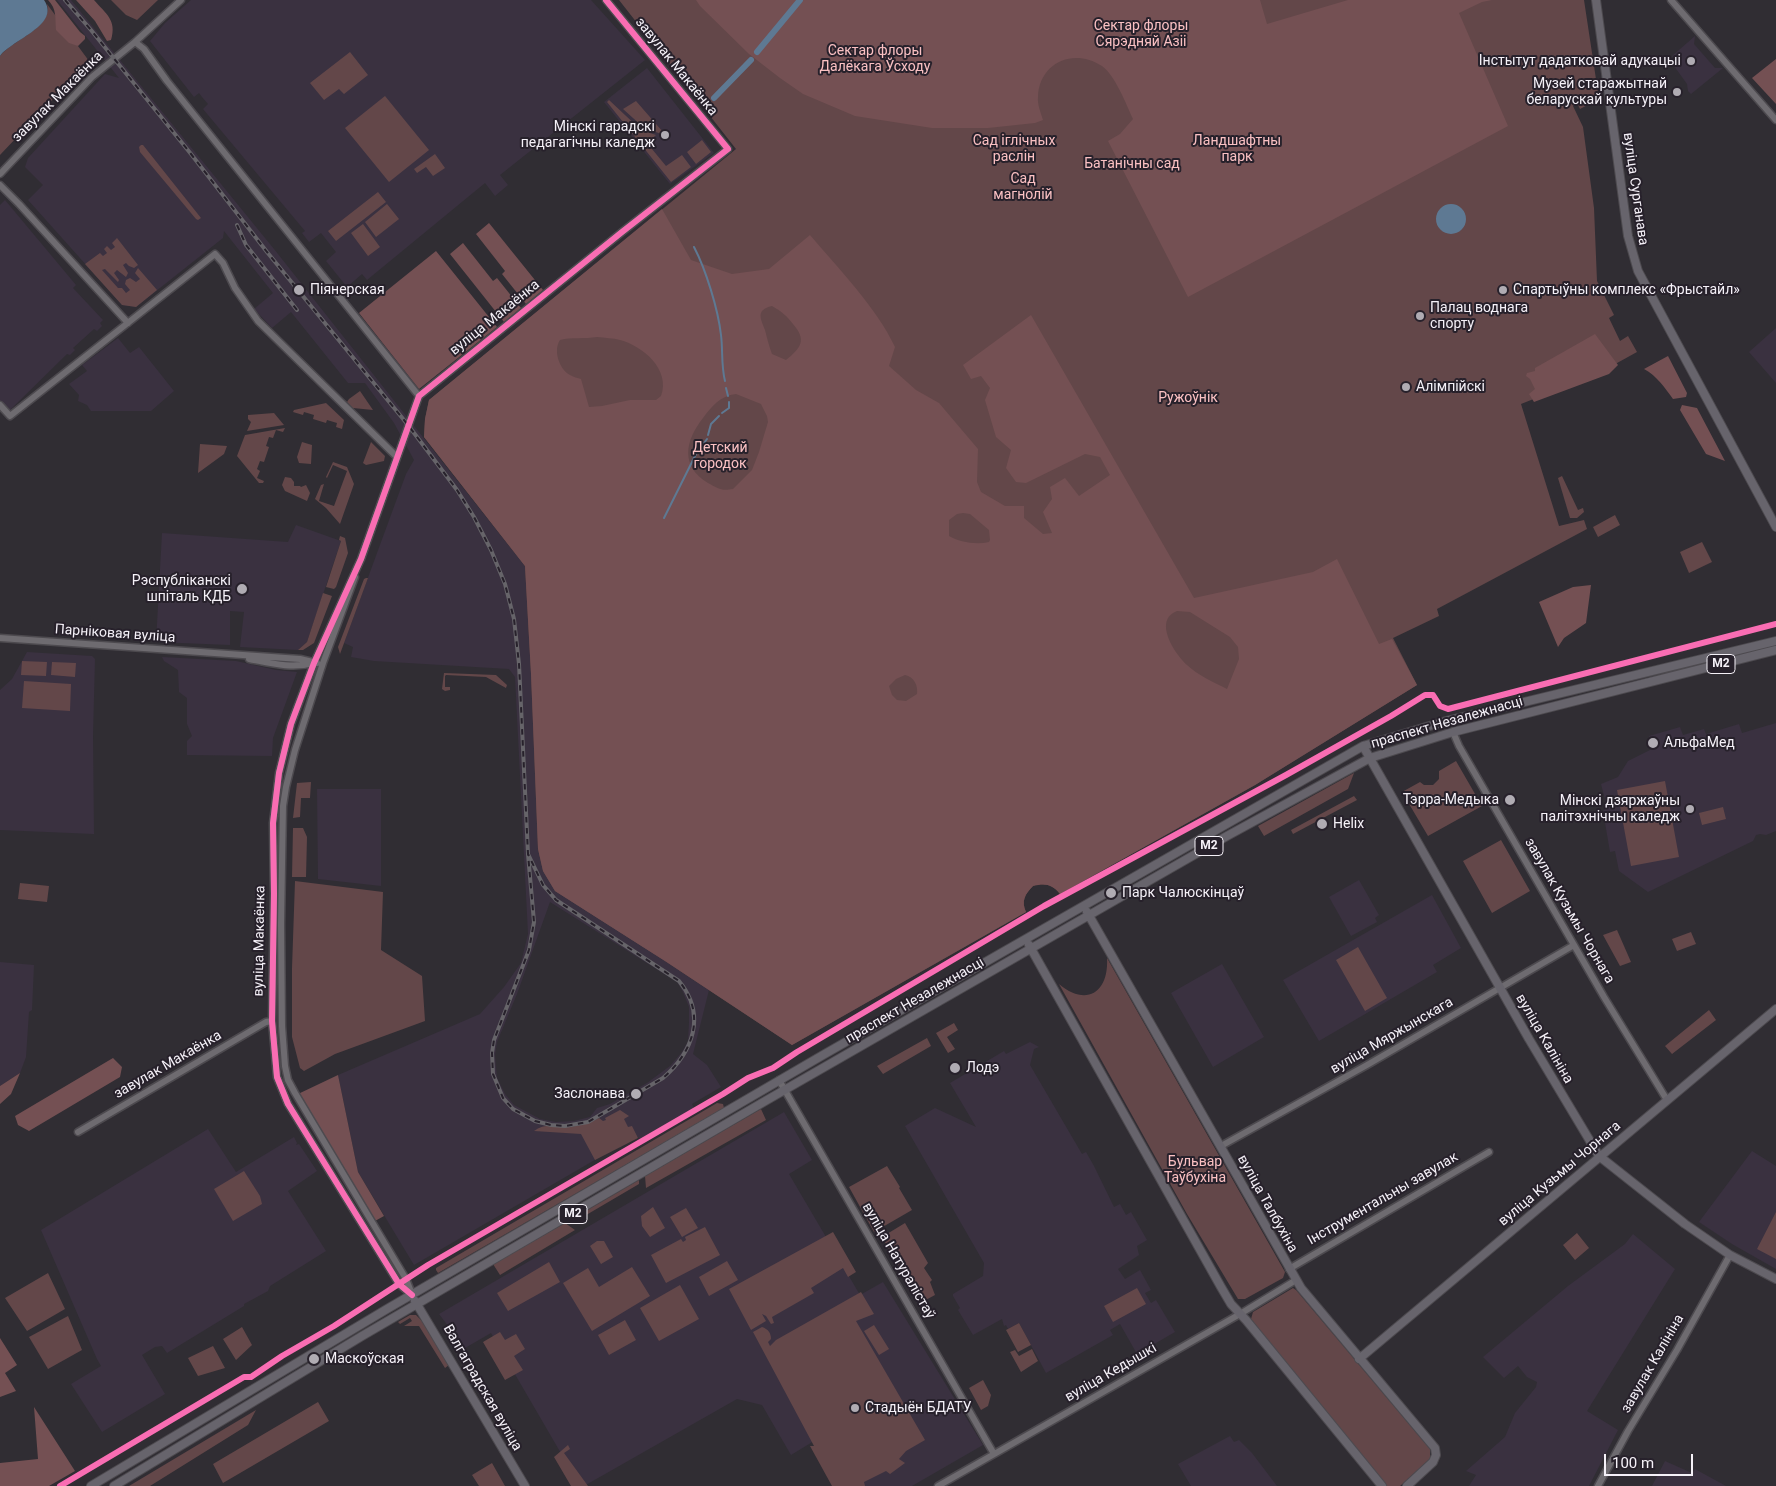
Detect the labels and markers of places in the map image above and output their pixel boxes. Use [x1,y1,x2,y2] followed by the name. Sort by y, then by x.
[1479,53,1681,69] place label: Інстытут дадатковай адукацыі
[1685,55,1697,67] marker: Інстытут дадатковай адукацыі
[1526,76,1667,108] place label: Музей старажытнай беларускай культуры
[1671,86,1683,98] marker: Музей старажытнай беларускай культуры
[521,119,655,152] place label: Мінскі гарадскі педагагічны каледж
[659,129,671,141] marker: Мінскі гарадскі педагагічны каледж
[310,282,385,298] place label: Піянерская
[1513,282,1740,298] place label: Спартыўны комплекс «Фрыстайл»
[292,283,306,297] marker: Піянерская
[1497,284,1509,296] marker: Спартыўны комплекс «Фрыстайл»
[1430,300,1528,332] place label: Палац воднага спорту
[1414,310,1426,322] marker: Палац воднага спорту
[1416,379,1485,395] place label: Алімпійскі
[1400,381,1412,393] marker: Алімпійскі
[132,573,231,606] place label: Рэспубліканскі шпіталь КДБ
[235,582,249,596] marker: Рэспубліканскі шпіталь КДБ
[1664,735,1735,751] place label: АльфаМед
[1646,736,1660,750] marker: АльфаМед
[1403,792,1499,808] place label: Тэрра-Медыка
[1503,793,1517,807] marker: Тэрра-Медыка
[1540,793,1680,826] place label: Мінскі дзяржаўны палітэхнічны каледж
[1684,803,1696,815] marker: Мінскі дзяржаўны палітэхнічны каледж
[1333,816,1364,832] place label: Helix
[1315,817,1329,831] marker: Helix
[1122,885,1244,901] place label: Парк Чалюскінцаў
[1104,886,1118,900] marker: Парк Чалюскінцаў
[966,1060,999,1076] place label: Лодэ
[948,1061,962,1075] marker: Лодэ
[554,1086,625,1102] place label: Заслонава
[629,1087,643,1101] marker: Заслонава
[325,1351,404,1367] place label: Маскоўская
[307,1352,321,1366] marker: Маскоўская
[865,1400,972,1416] place label: Стадыён БДАТУ
[849,1402,861,1414] marker: Стадыён БДАТУ

